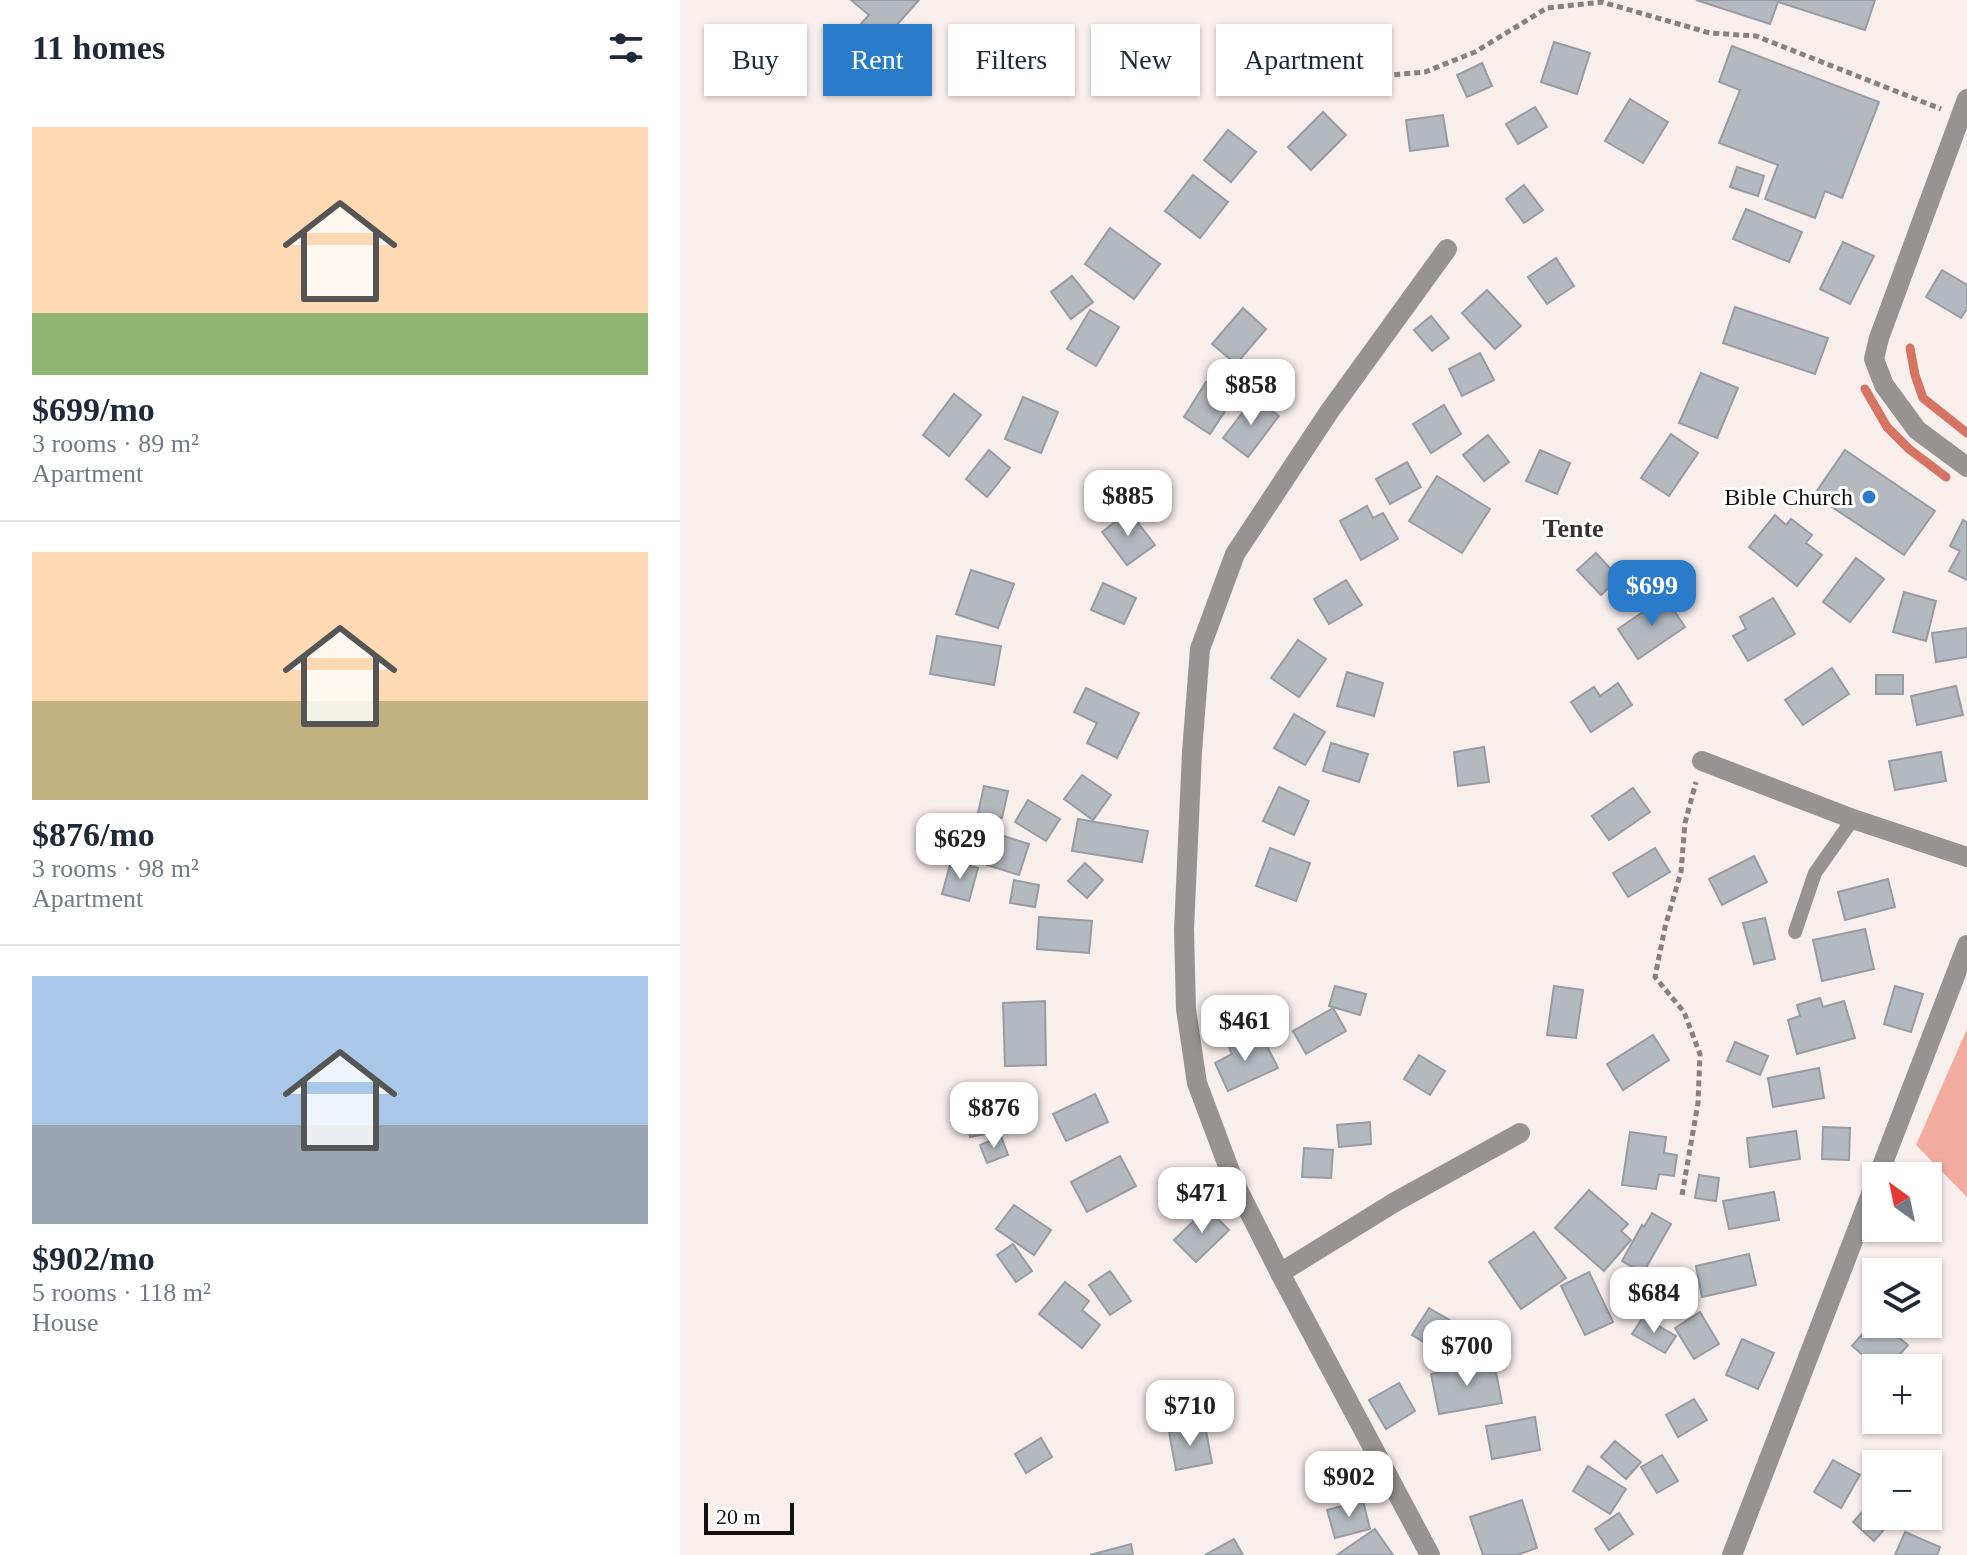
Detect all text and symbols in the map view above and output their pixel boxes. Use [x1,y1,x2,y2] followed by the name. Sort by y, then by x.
[704,24,807,96] chip: Buy
[823,24,932,96] chip: Rent
[948,24,1075,96] chip: Filters
[1091,24,1200,96] chip: New
[1216,24,1392,96] chip: Apartment
[604,26,648,70] icon: filters
[32,29,165,66] text: 11 homes
[268,179,412,323] icon: home
[1204,359,1298,427] pin: $858
[1225,370,1277,399] text: $858
[32,391,155,428] text: $699/mo
[32,429,199,458] text: 3 rooms · 89 m²
[32,459,143,488] text: Apartment
[1081,470,1175,538] pin: $885
[1102,481,1154,510] text: $885
[1724,484,1853,510] place label: Bible Church
[1860,488,1878,506] marker: Bible Church
[1542,514,1604,543] district label: Tente
[1605,560,1699,628] pin: $699
[1626,571,1678,600] text: $699
[268,604,412,748] icon: home
[913,813,1007,881] pin: $629
[32,816,155,853] text: $876/mo
[934,824,986,853] text: $629
[32,854,199,883] text: 3 rooms · 98 m²
[32,884,143,913] text: Apartment
[1198,995,1292,1063] pin: $461
[1219,1006,1271,1035] text: $461
[268,1028,412,1172] icon: home
[947,1082,1041,1150] pin: $876
[968,1093,1020,1122] text: $876
[1862,1162,1942,1242] north arrow
[1862,1162,1942,1530] map controls
[1155,1167,1249,1235] pin: $471
[1176,1178,1228,1207] text: $471
[32,1240,155,1277] text: $902/mo
[1862,1258,1942,1338] button: layers
[1607,1267,1701,1335] pin: $684
[32,1278,211,1307] text: 5 rooms · 118 m²
[1628,1278,1680,1307] text: $684
[32,1308,98,1337] text: House
[1420,1320,1514,1388] pin: $700
[1441,1331,1493,1360] text: $700
[1862,1354,1942,1434] button: +
[1143,1380,1237,1448] pin: $710
[1164,1391,1216,1420] text: $710
[1862,1450,1942,1530] button: −
[1302,1451,1396,1519] pin: $902
[1323,1462,1375,1491] text: $902
[704,1499,794,1535] scale bar
[716,1504,761,1529] text: 20 m

